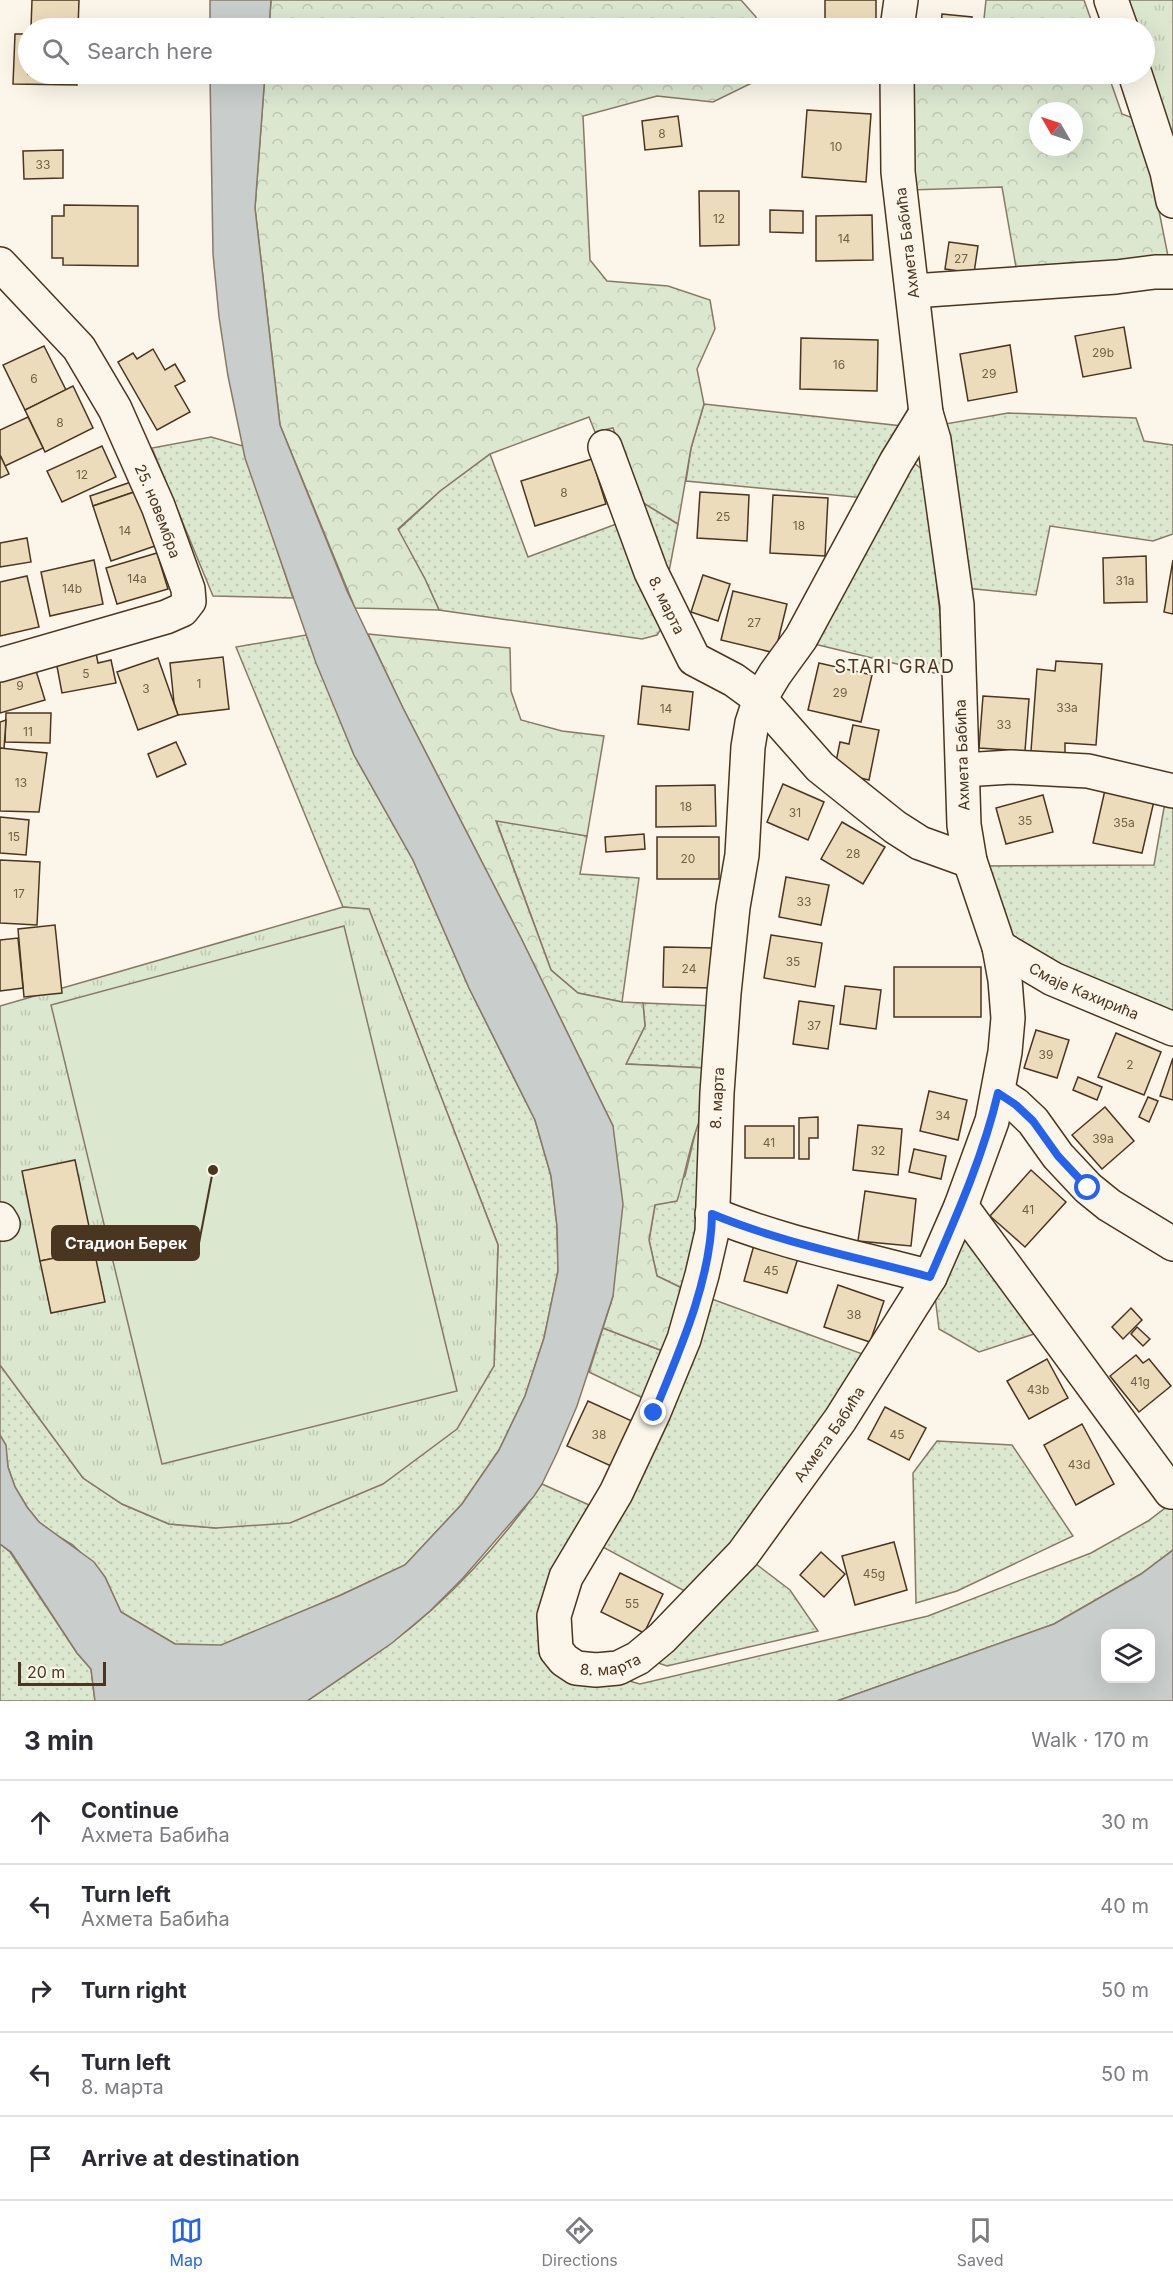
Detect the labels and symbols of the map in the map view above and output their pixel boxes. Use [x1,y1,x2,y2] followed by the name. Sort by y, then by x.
[1029,102,1083,156] north arrow
[658,126,666,141] house number: 8
[830,139,842,154] house number: 10
[36,157,50,172] house number: 33
[891,186,923,300] street label: Ахмета Бабића
[713,211,725,226] house number: 12
[838,231,851,246] house number: 14
[954,251,968,266] house number: 27
[1092,345,1114,360] house number: 29b
[833,357,845,372] house number: 16
[982,366,996,381] house number: 29
[30,371,38,386] house number: 6
[56,415,64,430] house number: 8
[131,461,186,561] street label: 25. новембра
[76,467,88,482] house number: 12
[560,485,568,500] house number: 8
[716,509,730,524] house number: 25
[793,518,805,533] house number: 18
[119,523,132,538] house number: 14
[127,571,147,586] house number: 14a
[645,573,690,637] street label: 8. марта
[1115,573,1135,588] house number: 31a
[62,581,82,596] house number: 14b
[747,615,761,630] house number: 27
[835,656,955,677] district label: STARI GRAD
[82,666,90,681] house number: 5
[197,676,201,691] house number: 1
[16,678,24,693] house number: 9
[142,681,150,696] house number: 3
[833,685,847,700] house number: 29
[951,699,973,811] street label: Ахмета Бабића
[1056,700,1078,715] house number: 33a
[660,701,673,716] house number: 14
[997,717,1011,732] house number: 33
[23,724,33,739] house number: 11
[15,775,27,790] house number: 13
[680,799,692,814] house number: 18
[789,805,801,820] house number: 31
[1018,813,1032,828] house number: 35
[1113,815,1135,830] house number: 35a
[8,829,20,844] house number: 15
[846,846,860,861] house number: 28
[681,851,695,866] house number: 20
[13,886,25,901] house number: 17
[797,894,811,909] house number: 33
[786,954,800,969] house number: 35
[1026,958,1142,1023] street label: Смaје Кахирића
[682,961,697,976] house number: 24
[807,1018,821,1033] house number: 37
[1039,1047,1053,1062] house number: 39
[1126,1057,1134,1072] house number: 2
[706,1067,728,1129] street label: 8. марта
[935,1108,951,1123] house number: 34
[1092,1131,1114,1146] house number: 39a
[763,1135,775,1150] house number: 41
[871,1143,885,1158] house number: 32
[1074,1174,1100,1200] route start
[1022,1202,1034,1217] house number: 41
[52,1226,199,1260] callout: Стадион Берек
[65,1233,188,1253] text: Стадион Берек
[763,1263,779,1278] house number: 45
[847,1307,861,1322] house number: 38
[1130,1374,1150,1389] house number: 41g
[1027,1382,1049,1397] house number: 43b
[789,1383,868,1485] street label: Ахмета Бабића
[640,1399,666,1425] route end
[592,1427,606,1442] house number: 38
[889,1427,905,1442] house number: 45
[1068,1457,1090,1472] house number: 43d
[863,1566,885,1581] house number: 45g
[625,1596,639,1611] house number: 55
[579,1649,644,1680] street label: 8. марта
[18,1659,106,1686] scale bar

